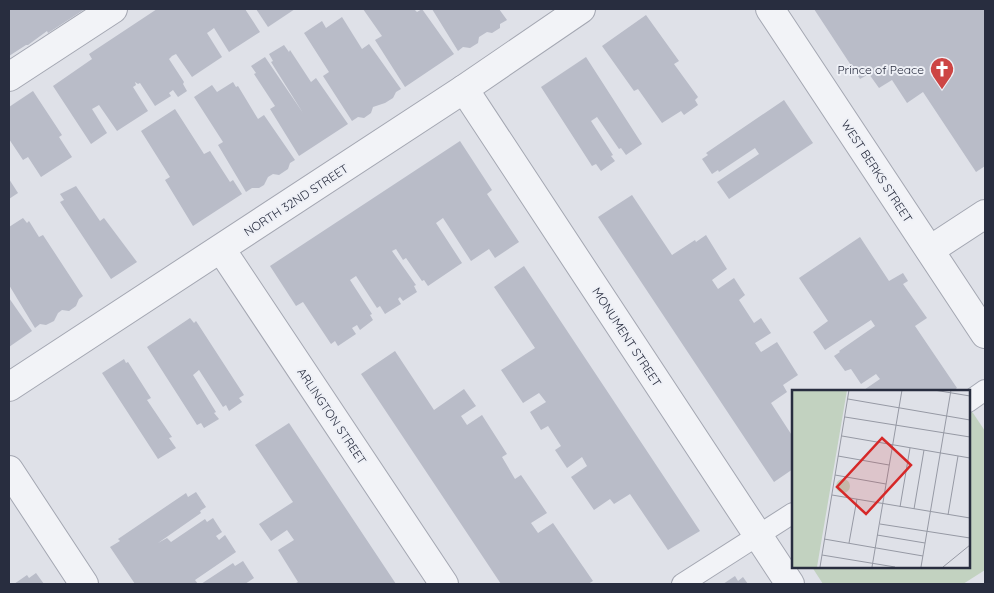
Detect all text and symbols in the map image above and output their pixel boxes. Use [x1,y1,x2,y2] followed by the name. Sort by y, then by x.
[929,56,955,90] church icon: Prince of Peace
[837,62,924,77] place label: Prince of Peace
[838,117,916,225] street label: WEST BERKS STREET
[241,161,351,239] street label: NORTH 32ND STREET
[589,285,665,389] street label: MONUMENT STREET
[294,365,370,467] street label: ARLINGTON STREET
[792,390,969,568] inset map

